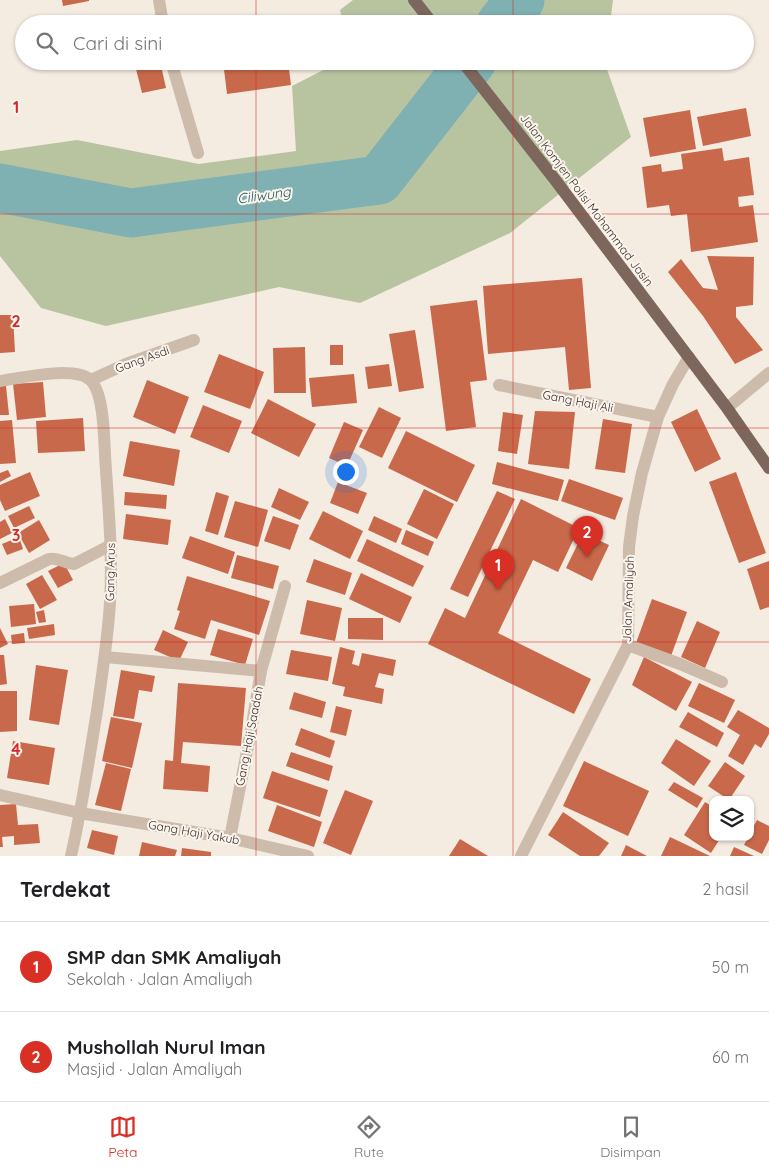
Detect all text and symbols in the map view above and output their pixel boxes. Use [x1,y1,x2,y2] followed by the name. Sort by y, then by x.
[15,15,754,70] search box
[33,29,61,57] icon: search
[73,31,162,55] text: Cari di sini
[13,97,19,117] text: 1
[517,111,657,289] street label: Jalan Komjen Polisi Mohammad Jasin
[236,182,293,208] water label: Ciliwung
[11,311,21,331] text: 2
[113,342,171,376] street label: Gang Asdi
[541,387,615,415] street label: Gang Haji Ali
[333,459,359,485] your location
[571,516,603,557] pin: 2
[12,525,20,545] text: 3
[102,542,118,601] street label: Gang Arus
[482,549,514,590] pin: 1
[619,555,637,643] street label: Jalan Amaliyah
[232,685,266,787] street label: Gang Haji Saadah
[11,739,21,759] text: 4
[709,796,754,841] map controls
[709,796,754,841] button: layers
[147,817,241,847] street label: Gang Haji Yakub
[20,876,111,902] text: Terdekat
[702,879,749,899] text: 2 hasil
[67,945,281,969] text: SMP dan SMK Amaliyah
[33,957,39,977] text: 1
[712,957,749,977] text: 50 m
[67,969,253,989] text: Sekolah · Jalan Amaliyah
[67,1035,265,1059] text: Mushollah Nurul Iman
[31,1047,41,1067] text: 2
[712,1047,749,1067] text: 60 m
[67,1059,242,1079] text: Masjid · Jalan Amaliyah
[108,1113,138,1161] tab: Peta
[354,1113,384,1161] tab: Rute
[600,1113,661,1161] tab: Disimpan

